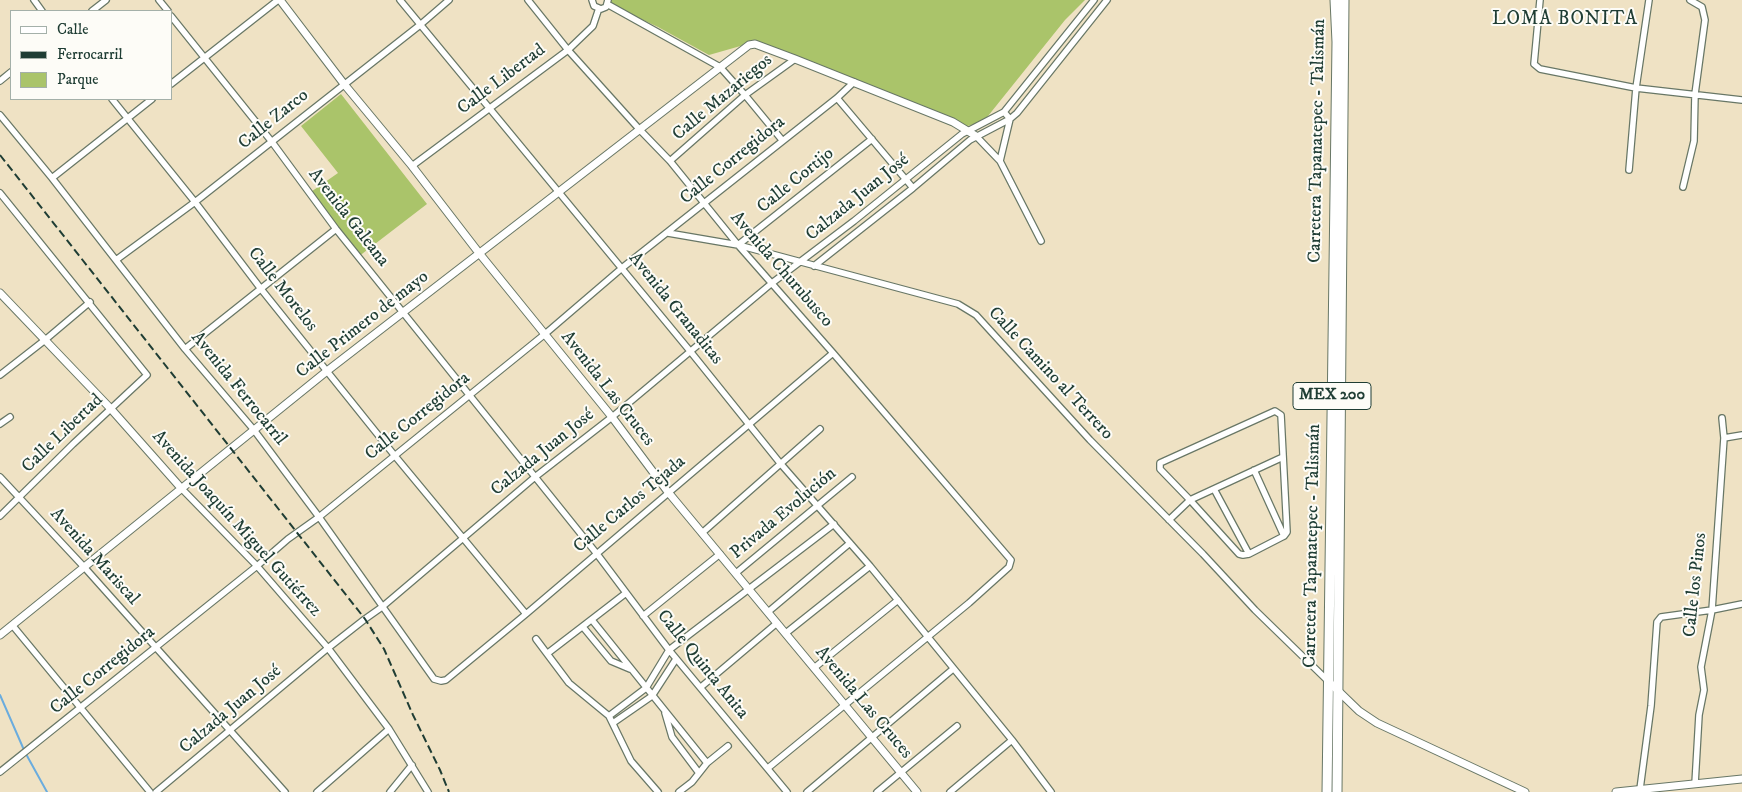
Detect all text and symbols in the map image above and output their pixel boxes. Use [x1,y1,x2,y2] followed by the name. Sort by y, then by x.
[1491,9,1639,31] district label: LOMA BONITA
[10,10,172,100] legend
[1305,19,1331,263] street label: Carretera Tapanatepec - Talismán
[57,20,89,39] text: Calle
[454,40,550,120] street label: Calle Libertad
[57,45,123,64] text: Ferrocarril
[669,50,777,146] street label: Calle Mazariegos
[57,70,98,89] text: Parque
[235,85,313,155] street label: Calle Zarco
[676,112,790,210] street label: Calle Corregidora
[753,143,839,219] street label: Calle Cortijo
[802,150,914,246] street label: Calzada Juan José
[303,165,393,271] street label: Avenida Galeana
[725,208,837,332] street label: Avenida Churubusco
[242,244,322,336] street label: Calle Morelos
[623,249,727,369] street label: Avenida Granaditas
[292,267,434,383] street label: Calle Primero de mayo
[983,303,1117,445] street label: Calle Camino al Terrero
[555,327,659,451] street label: Avenida Las Cruces
[186,328,290,450] street label: Avenida Ferrocarril
[361,368,475,466] street label: Calle Corregidora
[1293,382,1371,410] road number: MEX 200
[18,390,108,478] street label: Calle Libertad
[487,405,599,501] street label: Calzada Juan José
[1300,424,1326,668] street label: Carretera Tapanatepec - Talismán
[147,427,325,621] street label: Avenida Joaquín Miguel Gutiérrez
[570,452,690,558] street label: Calle Carlos Tejada
[727,464,841,564] street label: Privada Evolución
[45,504,143,610] street label: Avenida Mariscal
[1680,532,1712,638] street label: Calle los Pinos
[652,606,752,724] street label: Calle Quinta Anita
[46,622,160,720] street label: Calle Corregidora
[810,642,916,764] street label: Avenida Las Cruces
[176,661,286,759] street label: Calzada Juan José

